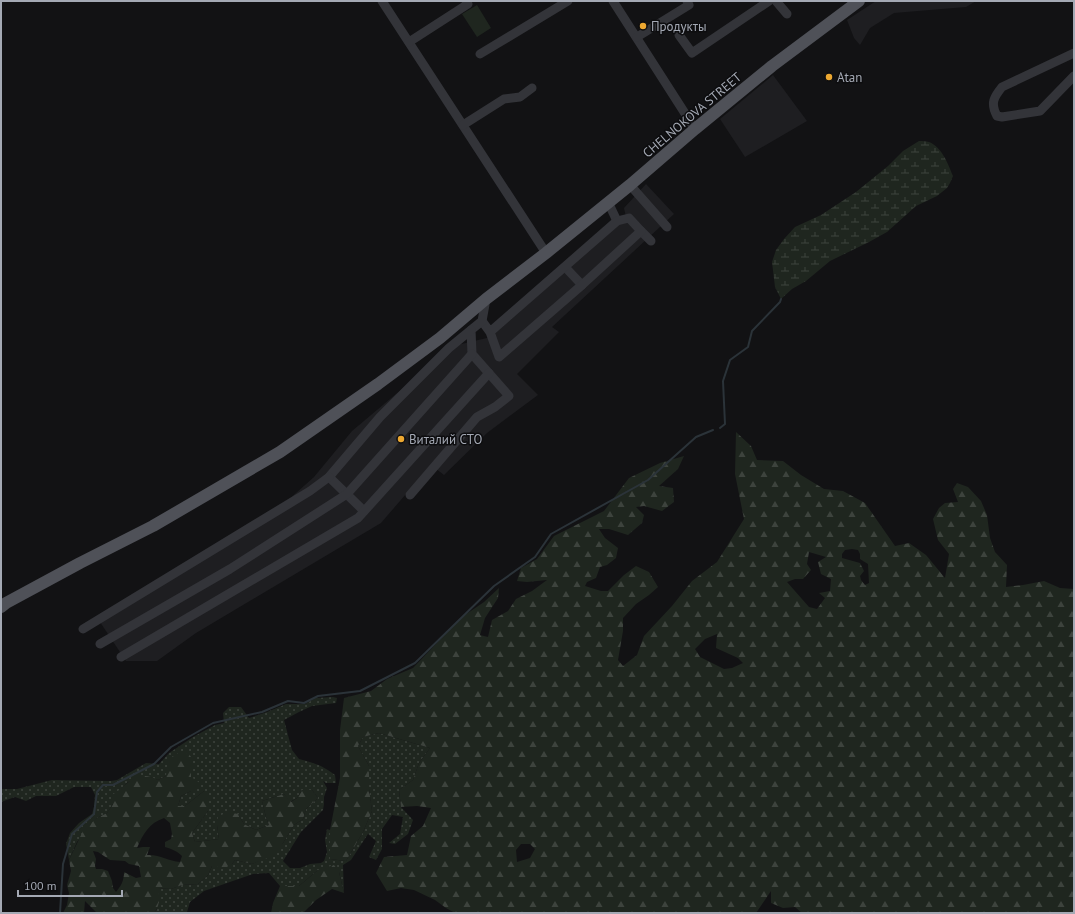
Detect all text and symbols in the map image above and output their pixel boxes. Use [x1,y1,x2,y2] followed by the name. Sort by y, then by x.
[651,18,707,35] place label: Продукты
[638,21,648,31] marker: Продукты
[639,69,745,161] street label: CHELNOKOVA STREET
[837,69,862,86] place label: Atan
[824,72,834,82] marker: Atan
[409,431,482,448] place label: Виталий СТО
[396,434,406,444] marker: Виталий СТО
[18,872,122,898] scale bar
[24,878,57,893] text: 100 m

